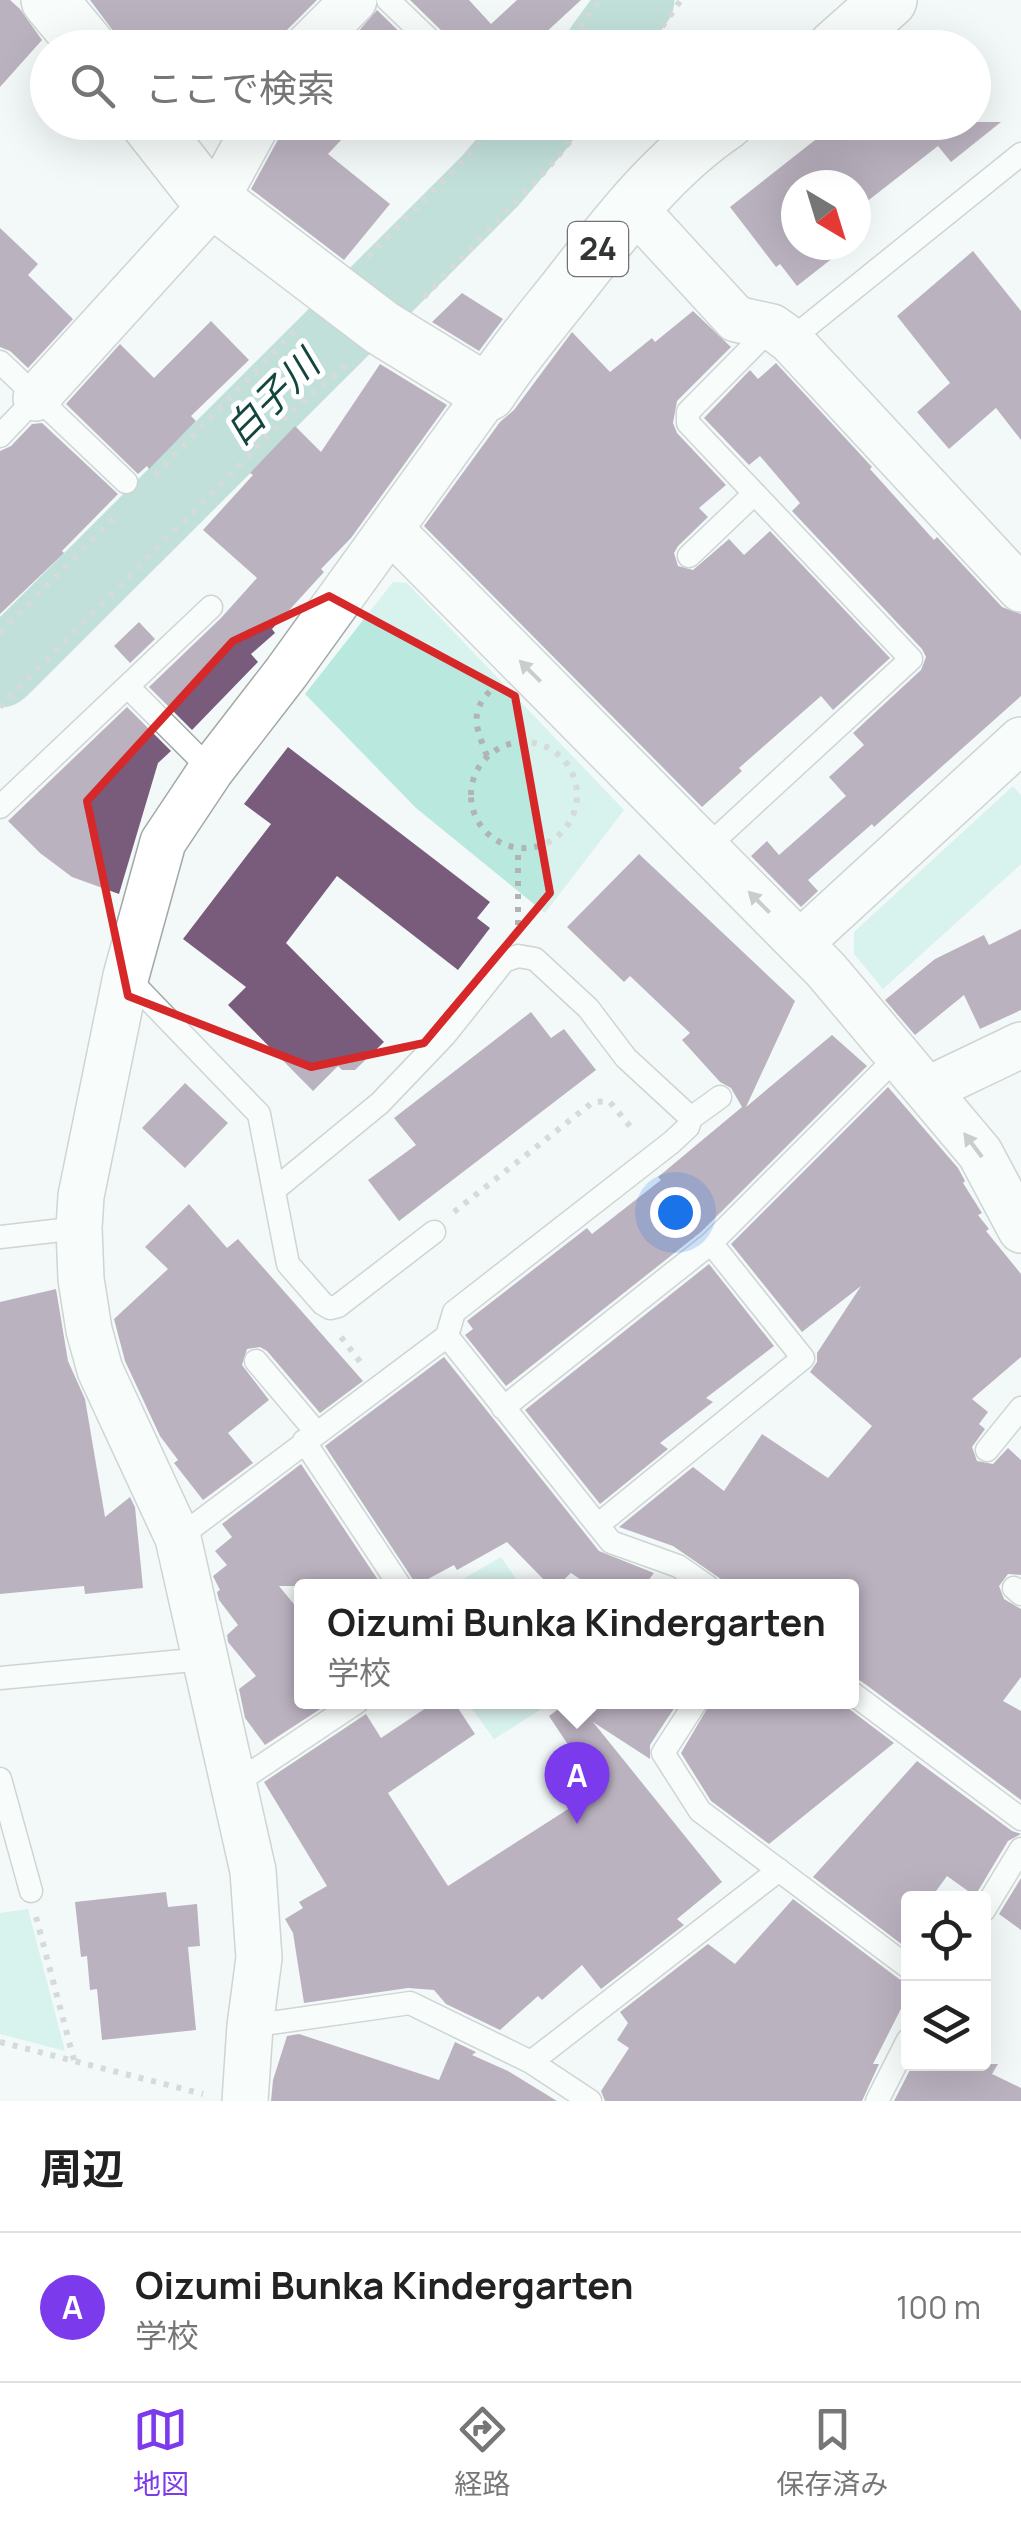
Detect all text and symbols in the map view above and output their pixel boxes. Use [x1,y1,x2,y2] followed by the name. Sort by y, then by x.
[30,30,991,140] search box
[65,58,120,113] icon: search
[145,61,335,113] text: ここで検索
[781,170,871,260] north arrow
[568,222,628,276] road number: 24
[212,335,332,455] water label: 白子川
[519,659,543,683] one-way arrow
[748,890,771,914] one-way arrow
[964,1132,984,1158] one-way arrow
[650,1187,701,1238] your location
[294,1579,859,1709] popup
[327,1595,826,1647] text: Oizumi Bunka Kindergarten
[327,1650,391,1694] text: 学校
[544,1742,610,1824] pin: A
[901,1891,991,2071] map controls
[901,1891,991,1981] button: locate
[901,1981,991,2071] button: layers
[40,2139,124,2197] text: 周辺
[135,2258,633,2310] text: Oizumi Bunka Kindergarten
[62,2285,83,2329] text: A
[896,2285,981,2329] text: 100 m
[135,2313,199,2357] text: 学校
[133,2402,189,2502] tab: 地図
[454,2402,510,2502] tab: 経路
[776,2402,888,2502] tab: 保存済み

